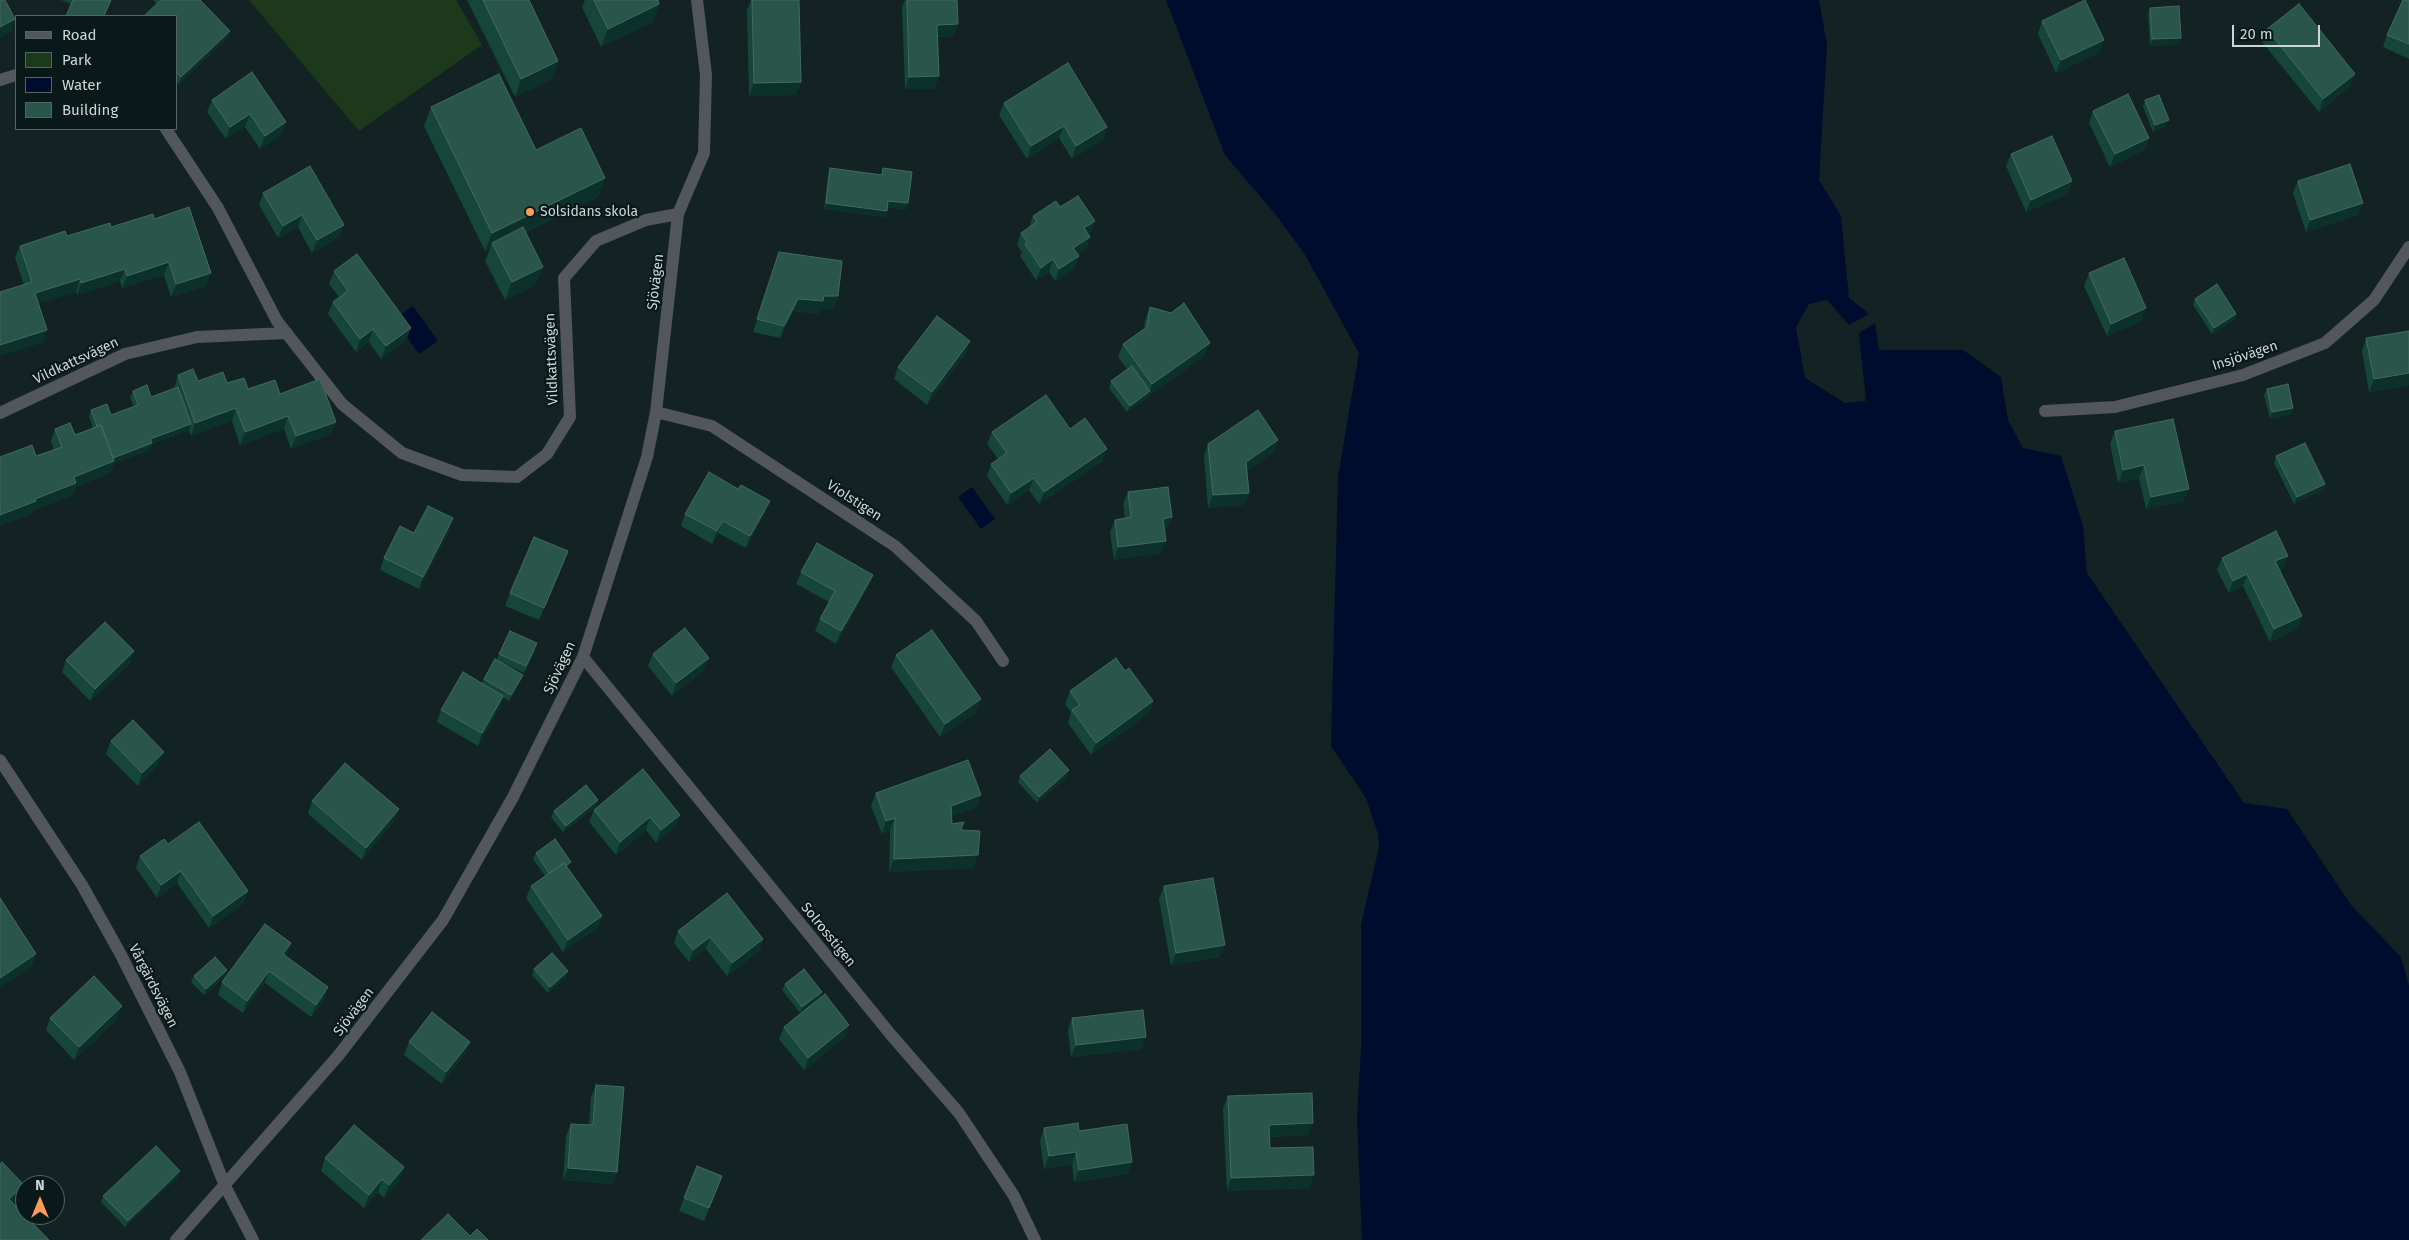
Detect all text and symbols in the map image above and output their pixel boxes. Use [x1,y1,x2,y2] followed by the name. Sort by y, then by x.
[15,15,178,130] legend
[2234,15,2322,47] scale bar
[2240,25,2273,43] text: 20 m
[62,26,97,44] text: Road
[62,51,92,69] text: Park
[62,76,101,94] text: Water
[62,101,118,119] text: Building
[540,204,638,220] place label: Solsidans skola
[524,206,536,218] marker: Solsidans skola
[644,253,668,311] street label: Sjövägen
[542,313,562,405] street label: Vildkattsvägen
[31,334,121,388] street label: Vildkattsvägen
[2210,338,2280,374] street label: Insjövägen
[823,477,885,525] street label: Violstigen
[540,639,580,697] street label: Sjövägen
[797,899,859,971] street label: Solrosstigen
[125,941,181,1031] street label: Vårgärdsvägen
[330,984,378,1040] street label: Sjövägen
[15,1175,65,1225] north arrow
[35,1177,45,1194] text: N

